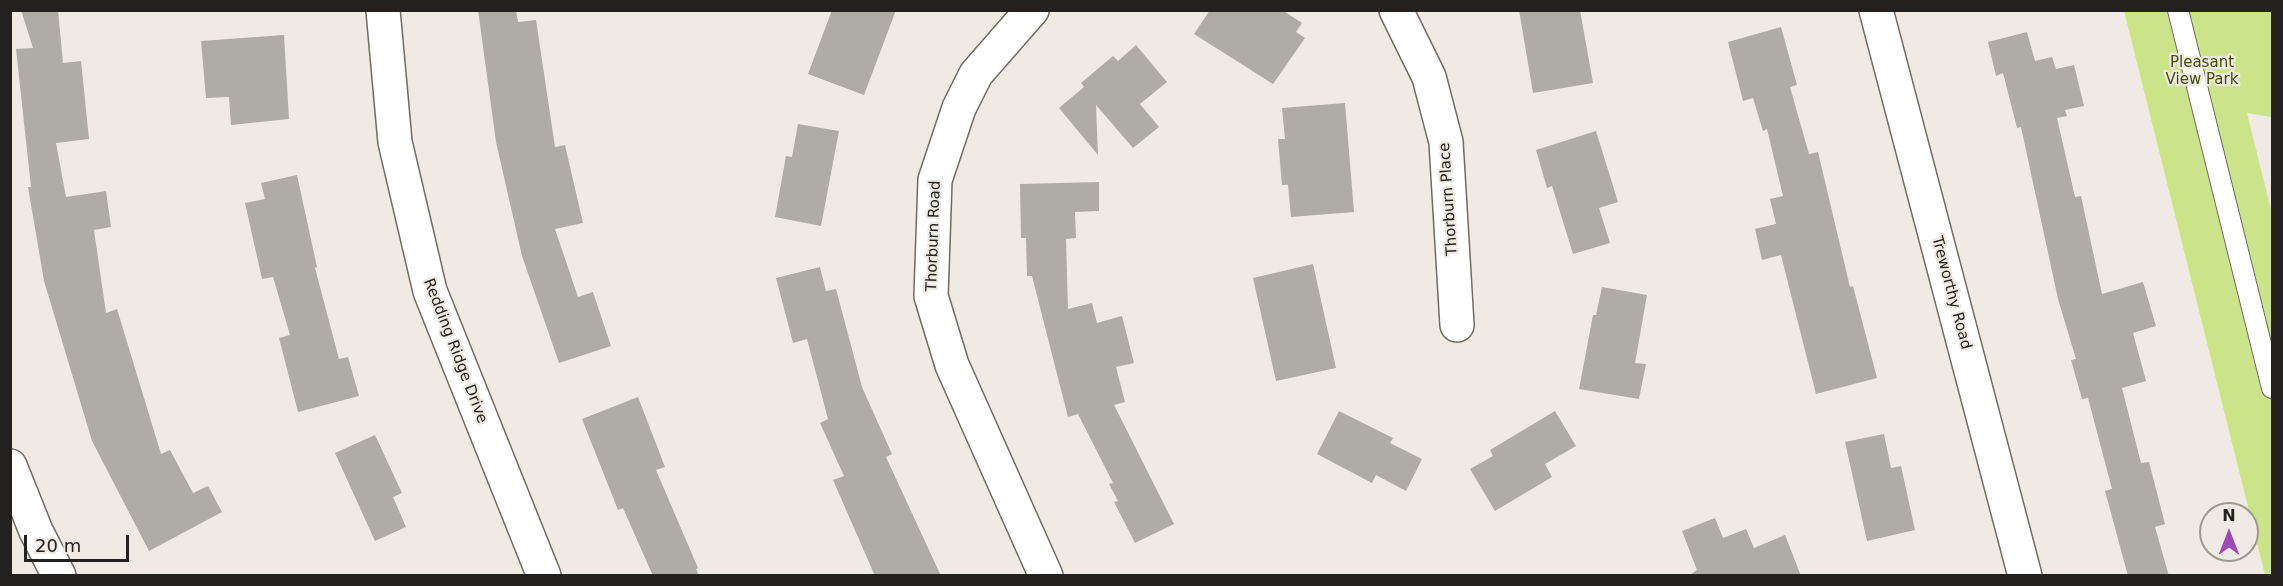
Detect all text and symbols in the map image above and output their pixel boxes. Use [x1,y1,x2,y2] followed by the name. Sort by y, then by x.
[2166,54,2238,89] park label: Pleasant View Park
[1436,142,1462,256] street label: Thorburn Place
[923,180,945,292] street label: Thorburn Road
[1927,234,1975,352] street label: Treworthy Road
[419,276,491,426] street label: Redding Ridge Drive
[2199,502,2259,562] north arrow
[2222,506,2236,525] text: N
[27,523,132,561] scale bar
[35,535,81,556] text: 20 m

